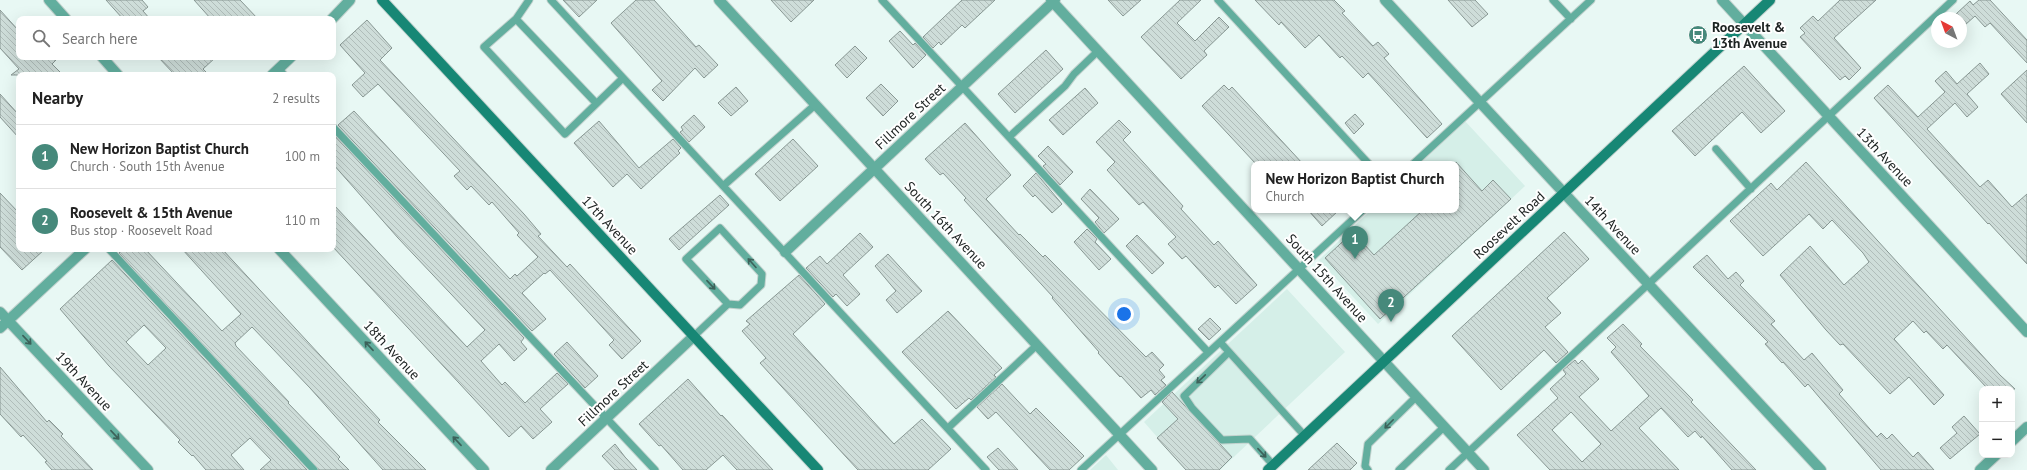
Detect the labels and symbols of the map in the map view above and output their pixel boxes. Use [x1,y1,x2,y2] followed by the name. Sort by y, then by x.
[1931,12,1967,48] north arrow
[1712,18,1787,52] place label: Roosevelt & 13th Avenue
[1687,24,1709,46] bus stop icon: Roosevelt & 13th Avenue
[871,79,949,153] street label: Fillmore Street
[1853,124,1917,190] street label: 13th Avenue
[901,177,991,273] street label: South 16th Avenue
[1469,187,1549,263] street label: Roosevelt Road
[578,192,642,258] street label: 17th Avenue
[1581,192,1645,258] street label: 14th Avenue
[1342,226,1368,259] pin: 1
[1283,230,1371,326] street label: South 15th Avenue
[748,258,757,268] one-way arrow
[706,280,715,290] one-way arrow
[1378,289,1404,322] pin: 2
[1114,304,1134,324] your location
[360,317,424,383] street label: 18th Avenue
[22,335,31,345] one-way arrow
[364,341,374,351] one-way arrow
[52,348,116,414] street label: 19th Avenue
[574,356,652,430] street label: Fillmore Street
[1196,374,1206,384] one-way arrow
[1384,419,1393,429] one-way arrow
[111,430,120,440] one-way arrow
[453,436,462,447] one-way arrow
[1258,448,1267,458] one-way arrow

